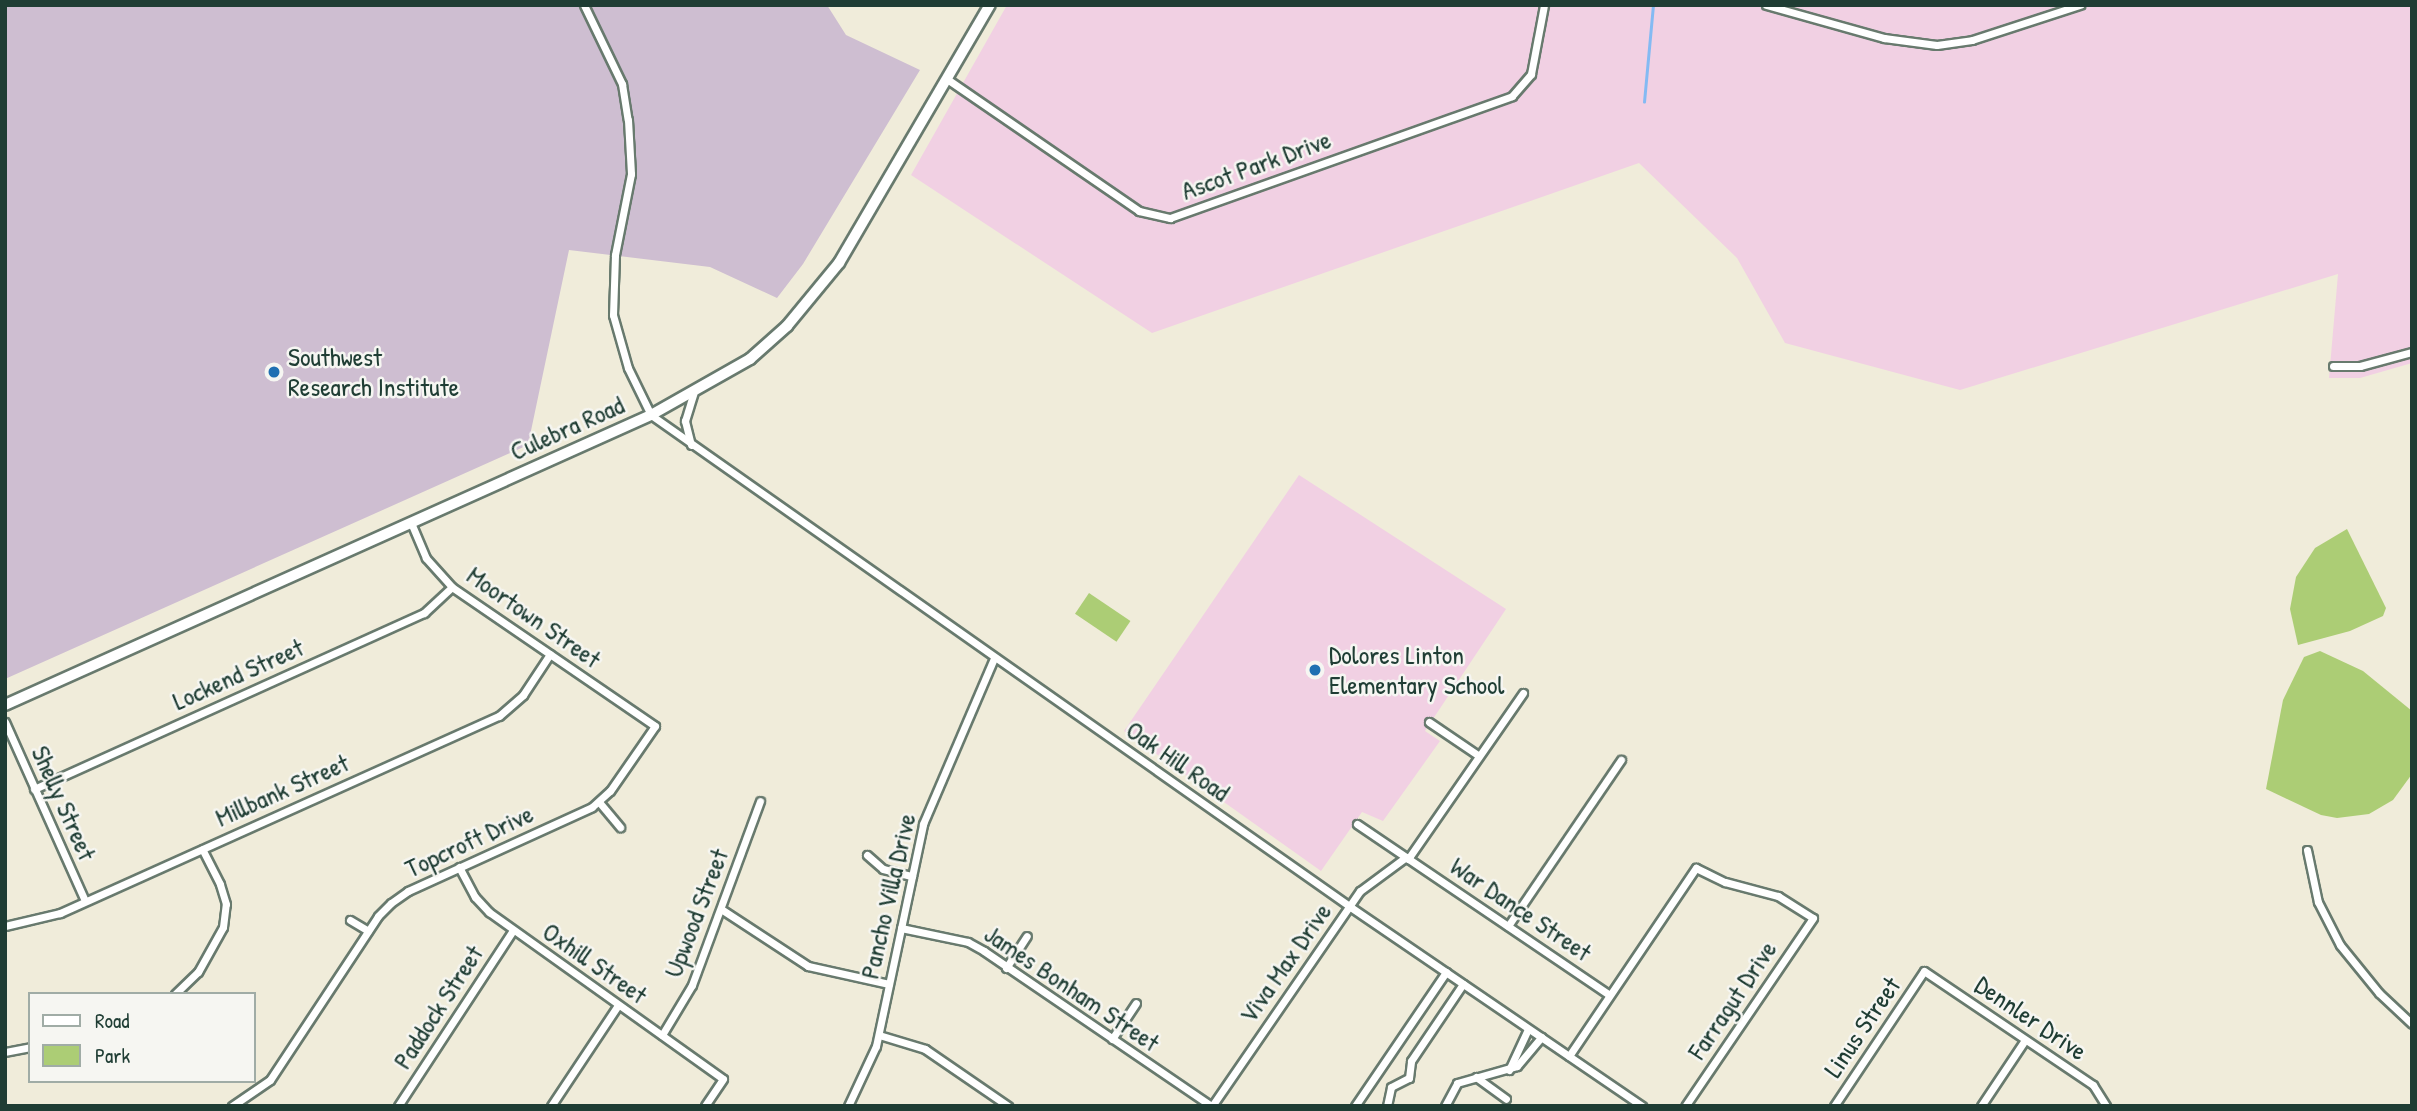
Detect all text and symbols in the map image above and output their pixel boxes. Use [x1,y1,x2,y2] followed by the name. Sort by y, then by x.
[1177,124,1335,206] street label: Ascot Park Drive
[288,341,459,402] place label: Southwest Research Institute
[266,364,282,380] marker: Southwest Research Institute
[505,389,629,467] street label: Culebra Road
[461,559,607,675] street label: Moortown Street
[168,631,308,717] street label: Lockend Street
[1329,639,1504,700] place label: Dolores Linton Elementary School
[1307,662,1323,678] marker: Dolores Linton Elementary School
[1120,714,1236,808] street label: Oak Hill Road
[25,741,103,865] street label: Shelly Street
[211,747,353,833] street label: Millbank Street
[400,798,538,884] street label: Topcroft Drive
[854,810,922,982] street label: Pancho Villa Drive
[657,844,735,982] street label: Upwood Street
[1445,850,1597,968] street label: War Dance Street
[1232,897,1338,1029] street label: Viva Max Drive
[537,916,653,1010] street label: Oxhill Street
[978,918,1166,1058] street label: James Bonham Street
[1681,935,1783,1065] street label: Farragut Drive
[387,939,489,1075] street label: Paddock Street
[1969,969,2093,1067] street label: Dennler Drive
[1817,971,1907,1083] street label: Linus Street
[28,992,256,1083] legend
[95,1006,129,1035] text: Road
[95,1041,130,1070] text: Park

